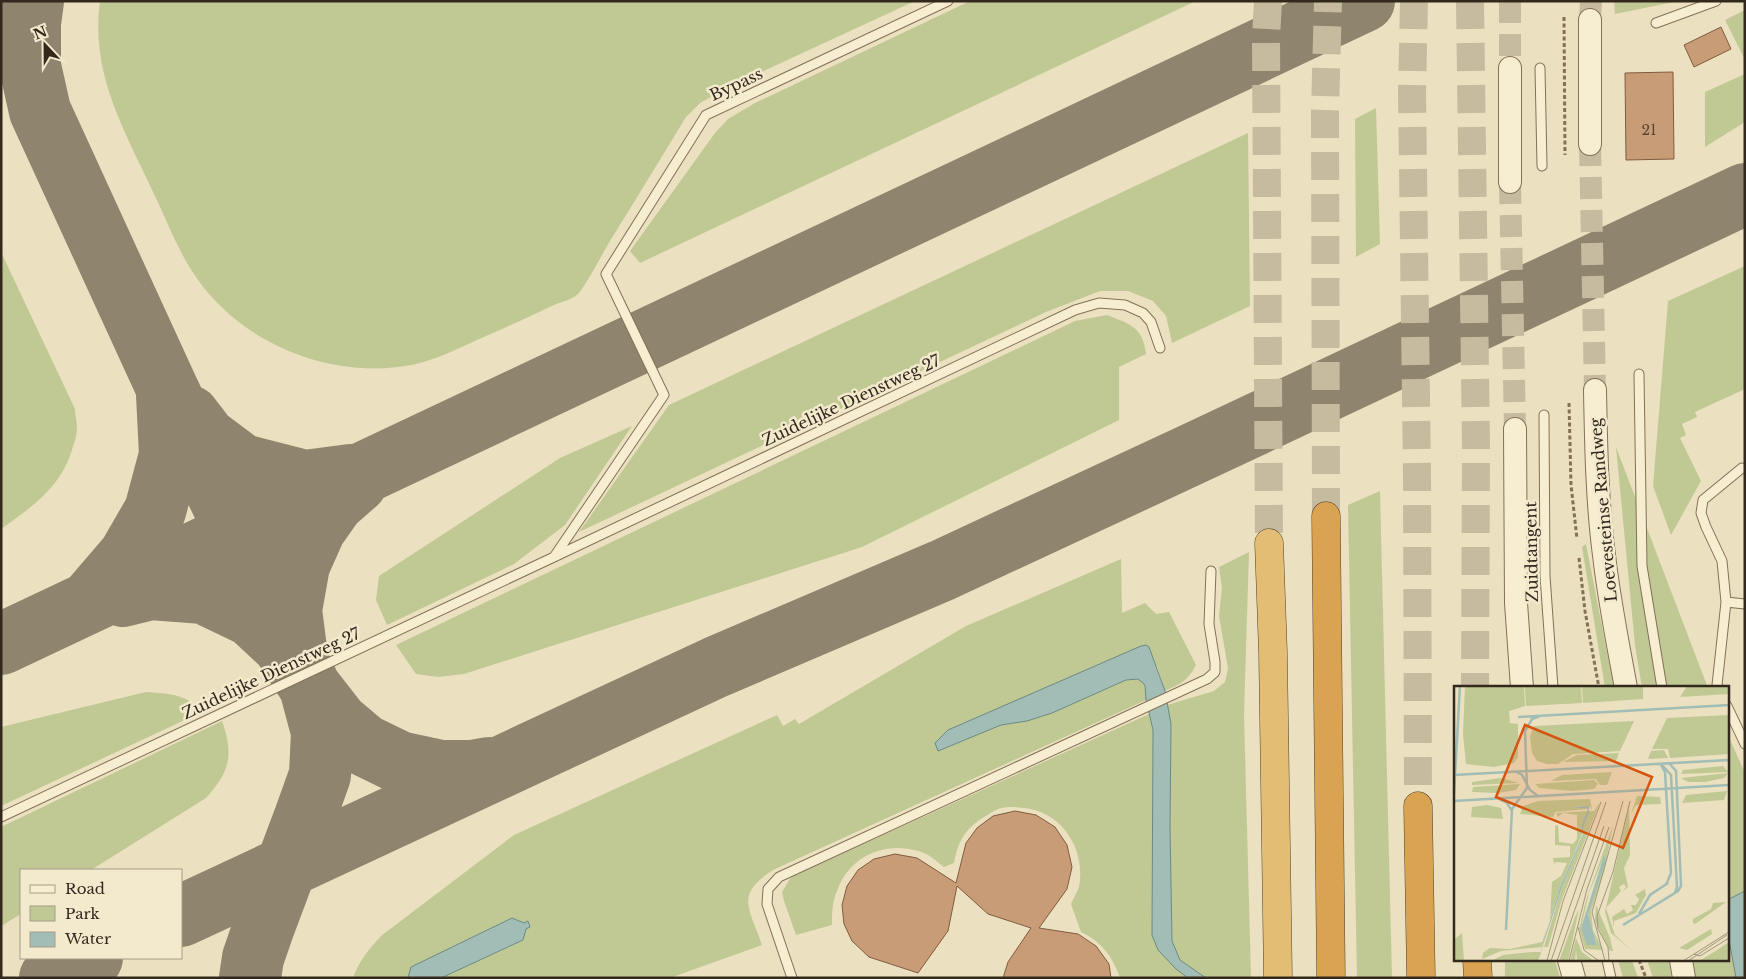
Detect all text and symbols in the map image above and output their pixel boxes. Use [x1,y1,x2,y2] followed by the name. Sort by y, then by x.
[20,20,70,70] north arrow
[31,22,50,44] text: N
[706,63,766,105] street label: Bypass
[1642,121,1656,139] house number: 21
[759,349,944,450] street label: Zuidelijke Dienstweg 27
[1585,417,1621,603] street label: Loevesteinse Randweg
[1520,501,1542,603] street label: Zuidtangent
[179,622,364,723] street label: Zuidelijke Dienstweg 27
[1454,686,1728,962] inset map
[20,869,182,959] legend
[65,879,105,898] text: Road
[65,904,101,923] text: Park
[64,929,112,948] text: Water

